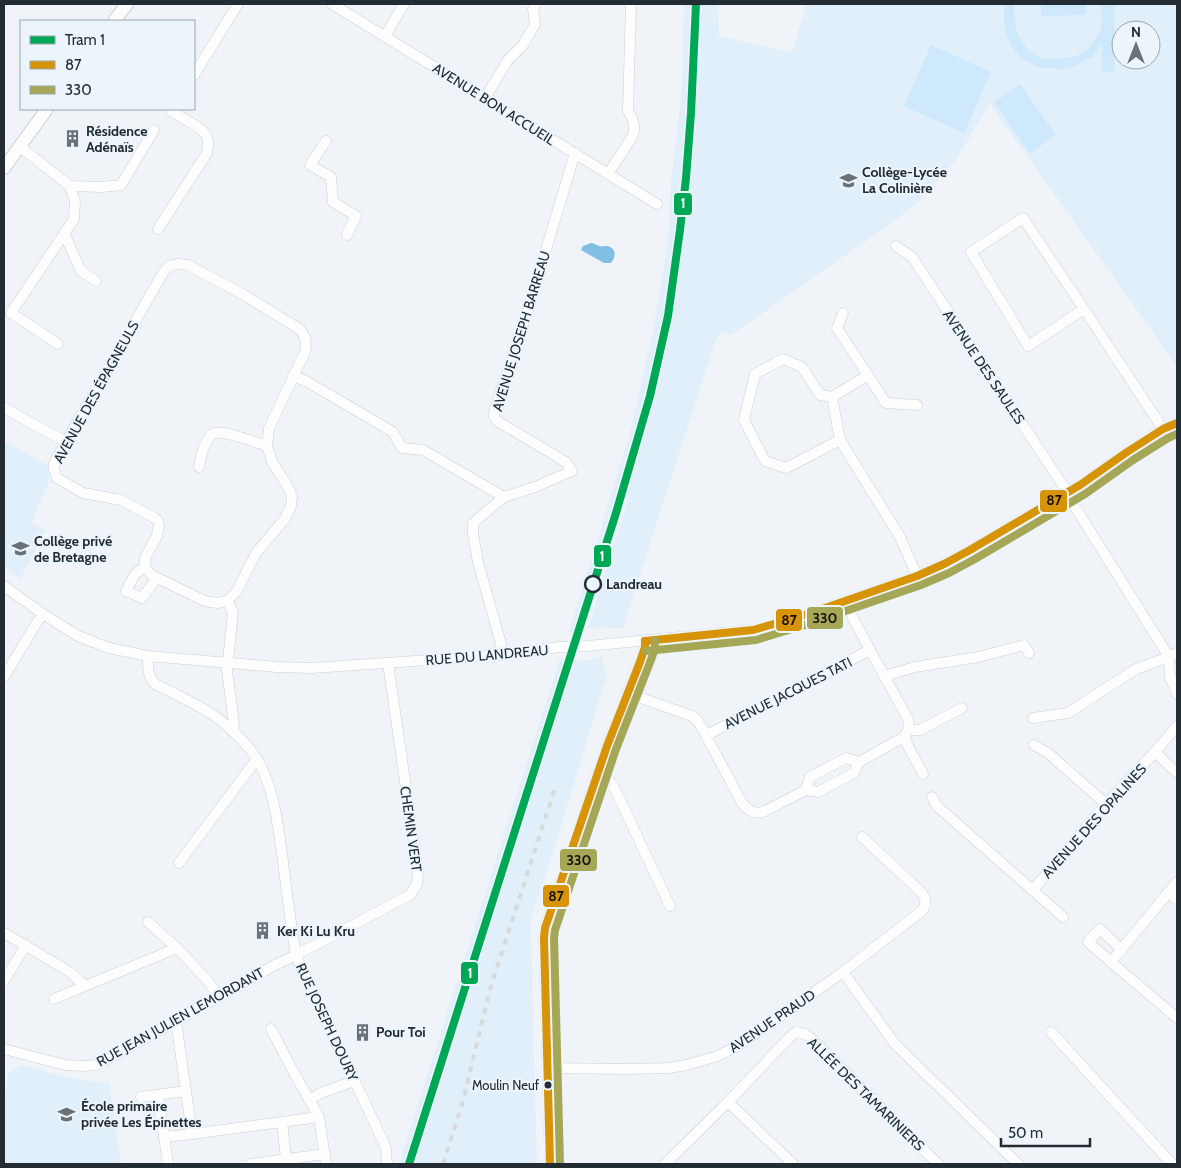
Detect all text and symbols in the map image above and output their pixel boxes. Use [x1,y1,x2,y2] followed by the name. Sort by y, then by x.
[20,20,195,110] legend
[1111,20,1161,70] north arrow
[1131,23,1141,41] text: N
[65,31,105,49] text: Tram 1
[65,56,82,74] text: 87
[429,59,559,149] street label: AVENUE BON ACCUEIL
[65,81,92,99] text: 330
[86,122,147,156] place label: Résidence Adénaïs
[62,129,82,149] building icon: Résidence Adénaïs
[862,163,947,197] place label: Collège-Lycée La Colinière
[838,170,858,190] school or university icon: Collège-Lycée La Colinière
[673,192,693,216] line badge: 1
[680,194,686,212] text: 1
[488,249,554,413] street label: AVENUE JOSEPH BARREAU
[939,306,1029,428] street label: AVENUE DES SAULES
[49,317,143,467] street label: AVENUE DES ÉPAGNEULS
[1039,489,1068,513] line badge: 87
[1046,491,1063,509] text: 87
[34,532,112,566] place label: Collège privé de Bretagne
[10,539,30,559] school or university icon: Collège privé de Bretagne
[593,544,612,568] line badge: 1
[599,547,605,565] text: 1
[584,575,602,593] marker: Landreau
[606,575,662,593] place label: Landreau
[806,606,844,630] line badge: 330
[775,608,803,632] line badge: 87
[813,609,838,627] text: 330
[781,611,798,629] text: 87
[425,641,549,669] street label: RUE DU LANDREAU
[721,653,855,733] street label: AVENUE JACQUES TATI
[1038,760,1150,882] street label: AVENUE DES OPALINES
[396,785,426,873] street label: CHEMIN VERT
[559,848,598,872] line badge: 330
[567,851,592,869] text: 330
[542,884,570,908] line badge: 87
[548,887,565,905] text: 87
[253,921,273,941] building icon: Ker Ki Lu Kru
[277,922,355,940] place label: Ker Ki Lu Kru
[292,960,363,1085] street label: RUE JOSEPH DOURY
[460,961,479,985] line badge: 1
[93,963,267,1071] street label: RUE JEAN JULIEN LEMORDANT
[467,964,473,982] text: 1
[725,985,819,1057] street label: AVENUE PRAUD
[352,1022,372,1042] building icon: Pour Toi
[376,1023,426,1041] place label: Pour Toi
[804,1033,928,1155] street label: ALLÉE DES TAMARINIERS
[472,1077,540,1093] place label: Moulin Neuf
[543,1080,553,1090] marker: Moulin Neuf
[81,1097,202,1131] place label: École primaire privée Les Épinettes
[57,1104,77,1124] school or university icon: École primaire privée Les Épinettes
[1001,1116,1090,1148] scale bar
[1008,1124,1043,1142] text: 50 m

